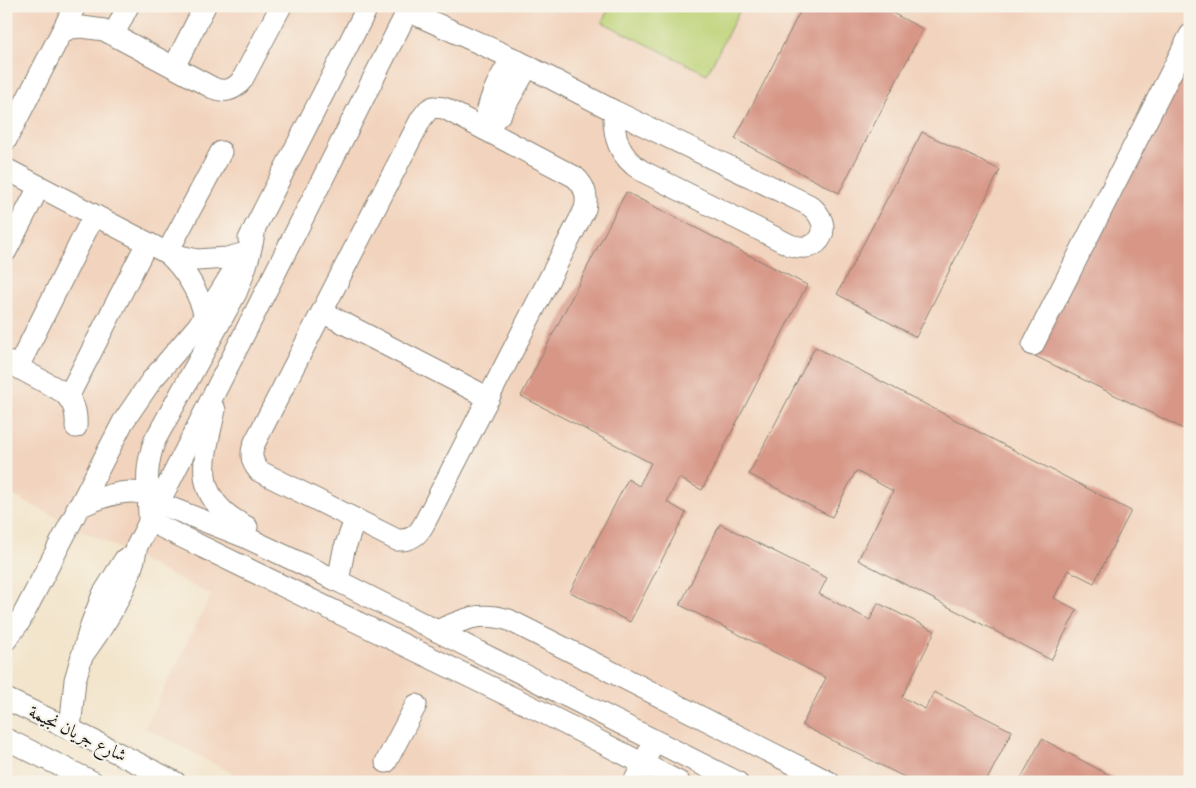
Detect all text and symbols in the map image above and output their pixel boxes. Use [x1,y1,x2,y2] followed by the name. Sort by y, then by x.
[24,698,132,770] street label: شارع جريان نجيمة

